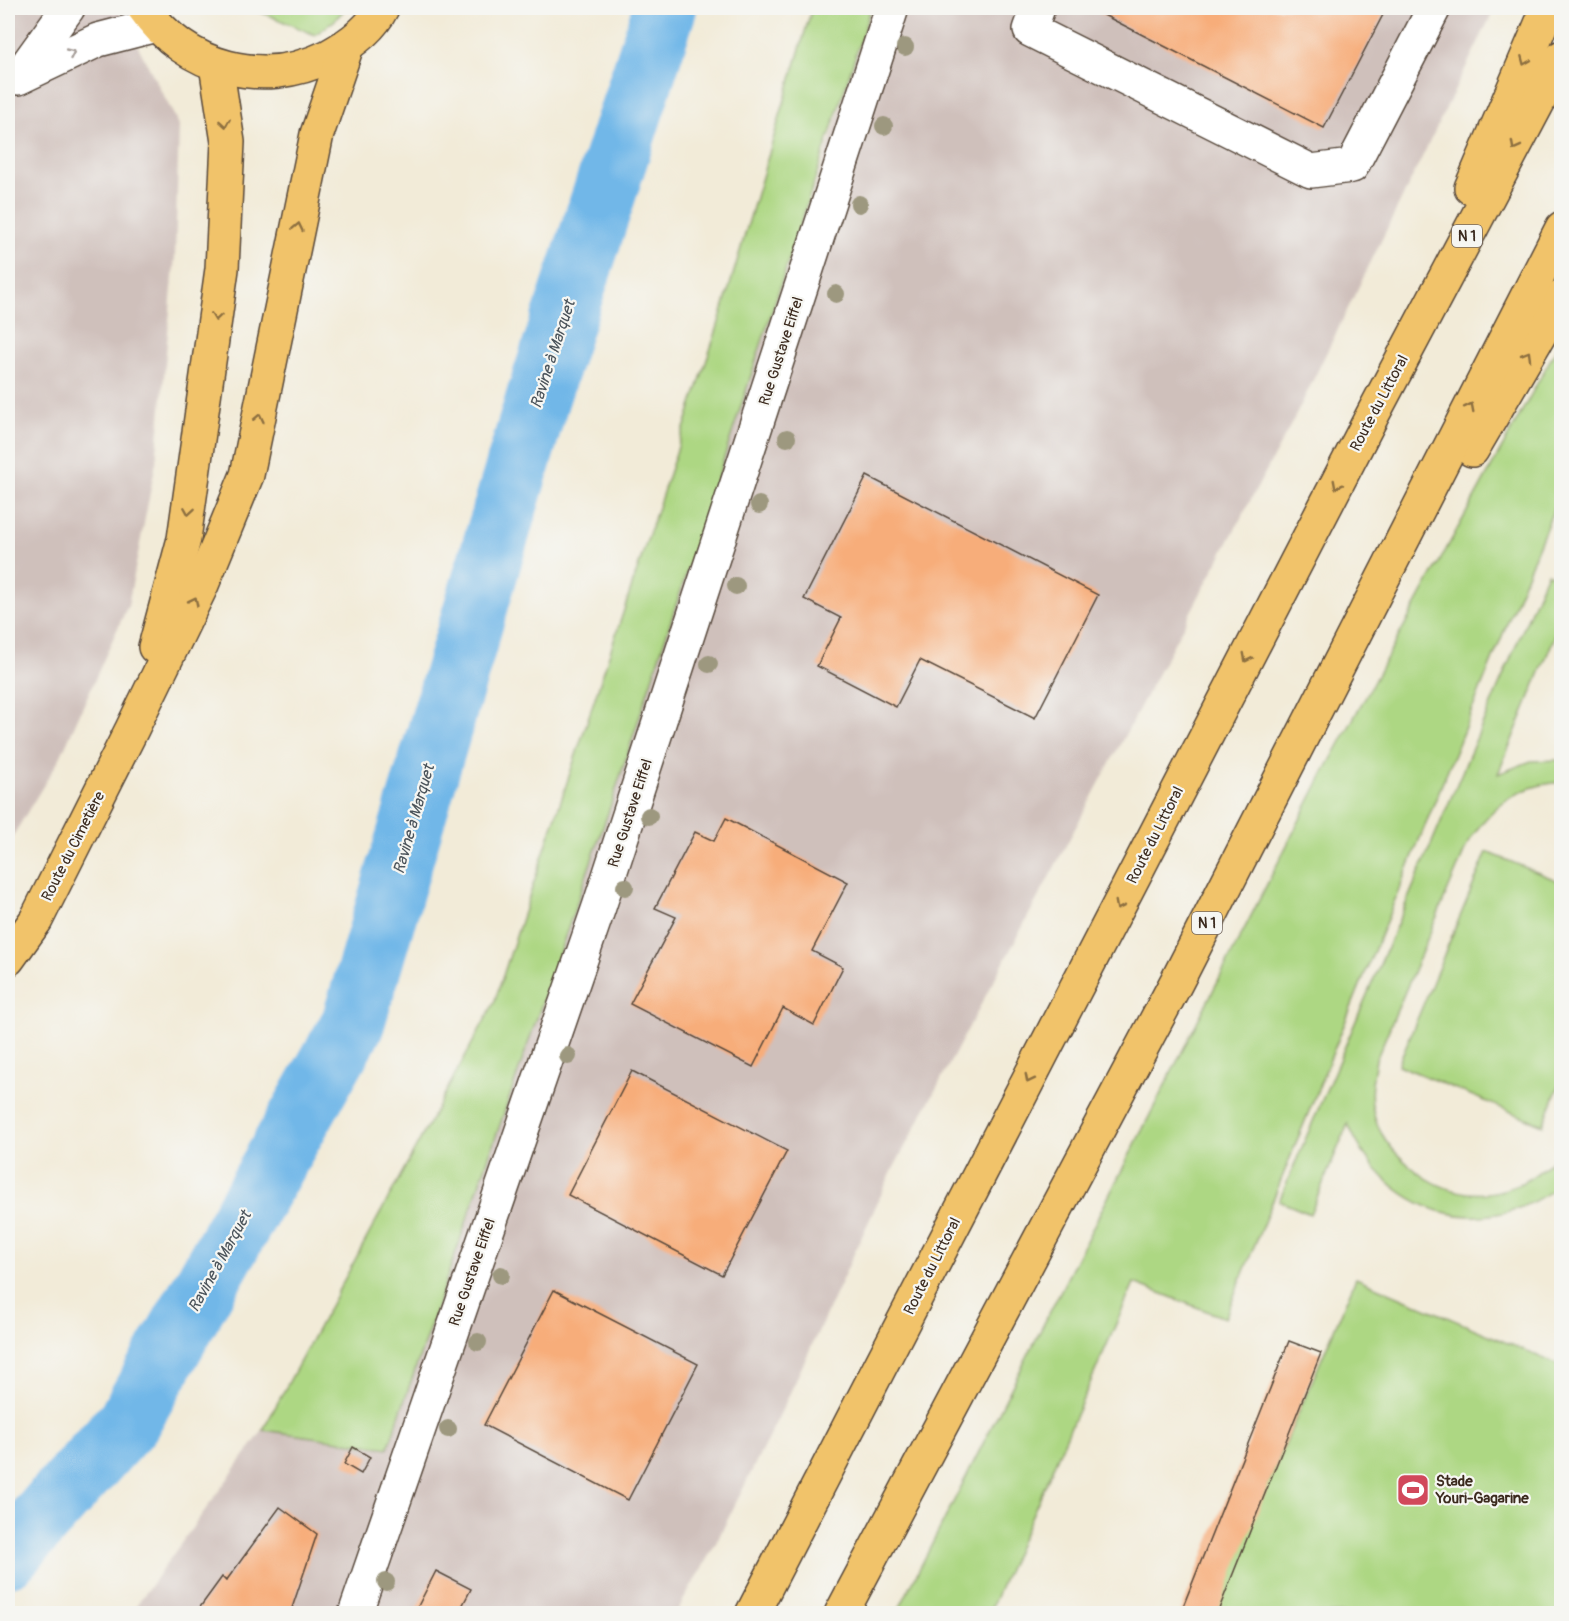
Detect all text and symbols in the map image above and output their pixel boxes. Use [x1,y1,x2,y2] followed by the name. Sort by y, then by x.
[64,49,75,61] one-way arrow
[1520,55,1532,66] one-way arrow
[218,118,231,128] one-way arrow
[1511,140,1522,151] one-way arrow
[291,222,304,232] one-way arrow
[1452,225,1482,247] road number: N 1
[755,295,808,408] street label: Rue Gustave Eiffel
[526,296,580,411] water label: Ravine à Marquet
[210,313,222,322] one-way arrow
[1519,351,1531,361] one-way arrow
[1346,352,1413,455] street label: Route du Littoral
[1463,403,1474,414] one-way arrow
[251,413,264,423] one-way arrow
[1333,479,1344,489] one-way arrow
[183,506,195,515] one-way arrow
[187,596,198,607] one-way arrow
[1243,652,1254,662] one-way arrow
[604,757,657,870] street label: Rue Gustave Eiffel
[389,761,439,876] water label: Ravine à Marquet
[1123,784,1188,887] street label: Route du Littoral
[38,788,110,904] street label: Route du Cimetière
[1114,899,1126,910] one-way arrow
[1192,912,1222,934] road number: N 1
[1025,1072,1036,1083] one-way arrow
[184,1206,257,1315] water label: Ravine à Marquet
[900,1215,965,1318] street label: Route du Littoral
[445,1216,500,1329] street label: Rue Gustave Eiffel
[1395,1472,1431,1508] sports icon: Stade Youri-Gagarine
[1435,1472,1529,1508] place label: Stade Youri-Gagarine

